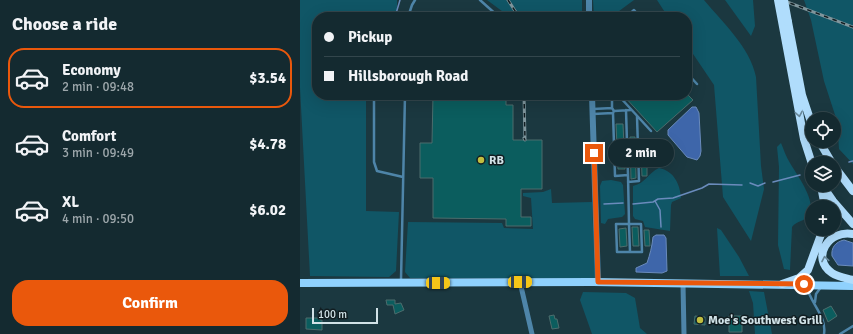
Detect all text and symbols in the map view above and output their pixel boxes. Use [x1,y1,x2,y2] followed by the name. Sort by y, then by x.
[12,13,117,35] text: Choose a ride
[348,28,392,46] text: Pickup
[14,60,50,96] icon: car
[62,61,121,79] text: Economy
[348,67,468,85] text: Hillsborough Road
[249,69,286,87] text: $3.54
[62,79,134,95] text: 2 min · 09:48
[794,111,803,117] one-way arrow
[805,112,841,236] map controls
[805,112,841,148] button: locate
[14,126,50,162] icon: car
[62,127,116,145] text: Comfort
[249,135,286,153] text: $4.78
[608,139,674,167] callout: 2 min
[585,144,603,162] route end
[62,145,134,161] text: 3 min · 09:49
[625,145,657,161] text: 2 min
[489,153,504,168] place label: RB
[476,155,486,165] marker: RB
[805,156,841,192] button: layers
[14,192,50,228] icon: car
[62,193,79,211] text: XL
[805,200,841,236] button: +
[249,201,286,219] text: $6.02
[62,211,134,227] text: 4 min · 09:50
[821,255,829,262] one-way arrow
[795,275,813,293] route start
[508,276,532,288] car
[426,277,450,289] car
[12,280,288,326] button: Confirm
[312,306,378,325] scale bar
[318,308,347,321] text: 100 m
[708,313,823,328] place label: Moe's Southwest Grill
[695,315,705,325] marker: Moe's Southwest Grill

